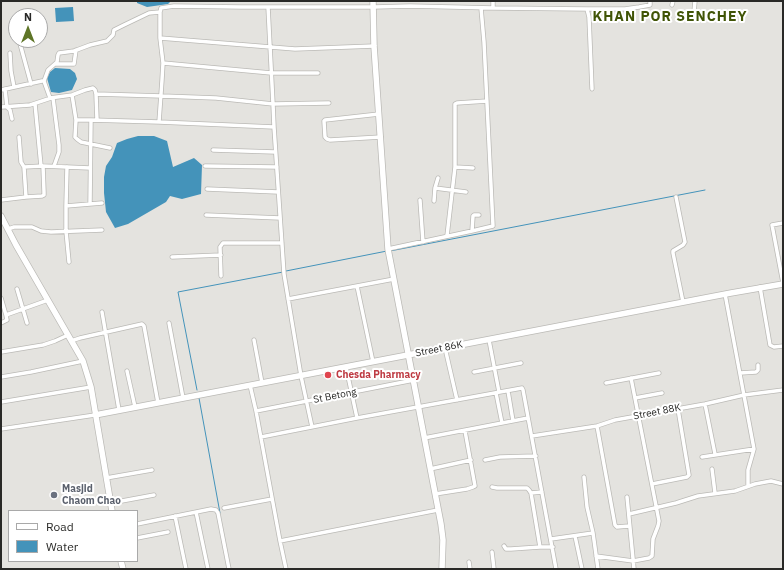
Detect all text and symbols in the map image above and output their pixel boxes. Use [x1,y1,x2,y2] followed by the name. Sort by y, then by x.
[8,8,48,48] north arrow
[592,9,748,25] district label: KHAN POR SENCHEY
[24,10,32,24] text: N
[414,339,464,359] street label: Street 86K
[336,369,421,381] place label: Chesda Pharmacy
[323,370,333,380] marker: Chesda Pharmacy
[312,386,358,406] street label: St Betong
[632,402,682,422] street label: Street 88K
[62,483,121,506] place label: Masjid Chaom Chao
[49,490,59,500] marker: Masjid Chaom Chao
[8,510,138,562] legend
[46,519,74,534] text: Road
[46,539,78,554] text: Water

